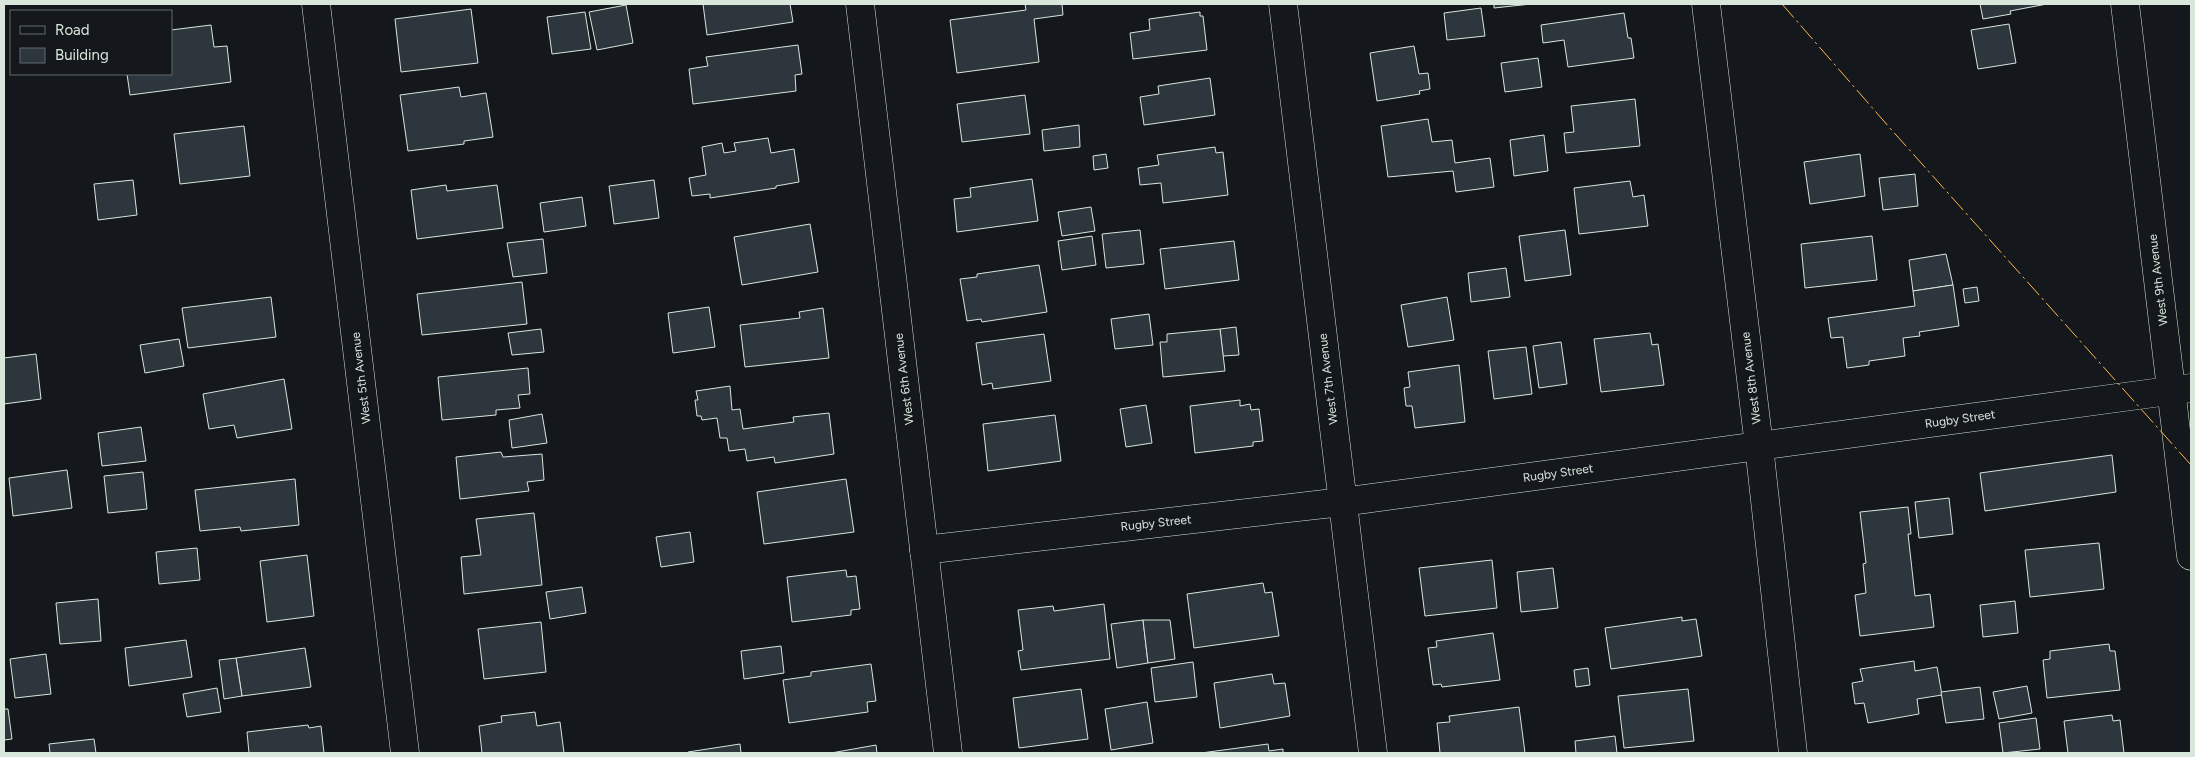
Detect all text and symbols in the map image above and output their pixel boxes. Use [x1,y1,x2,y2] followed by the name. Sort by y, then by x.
[10,10,172,75] legend
[55,21,90,39] text: Road
[55,46,109,64] text: Building
[2145,233,2171,327] street label: West 9th Avenue
[348,331,374,425] street label: West 5th Avenue
[1738,331,1764,425] street label: West 8th Avenue
[891,332,917,426] street label: West 6th Avenue
[1315,332,1341,425] street label: West 7th Avenue
[1924,407,1997,431] street label: Rugby Street
[1522,461,1595,485] street label: Rugby Street
[1120,512,1192,534] street label: Rugby Street

